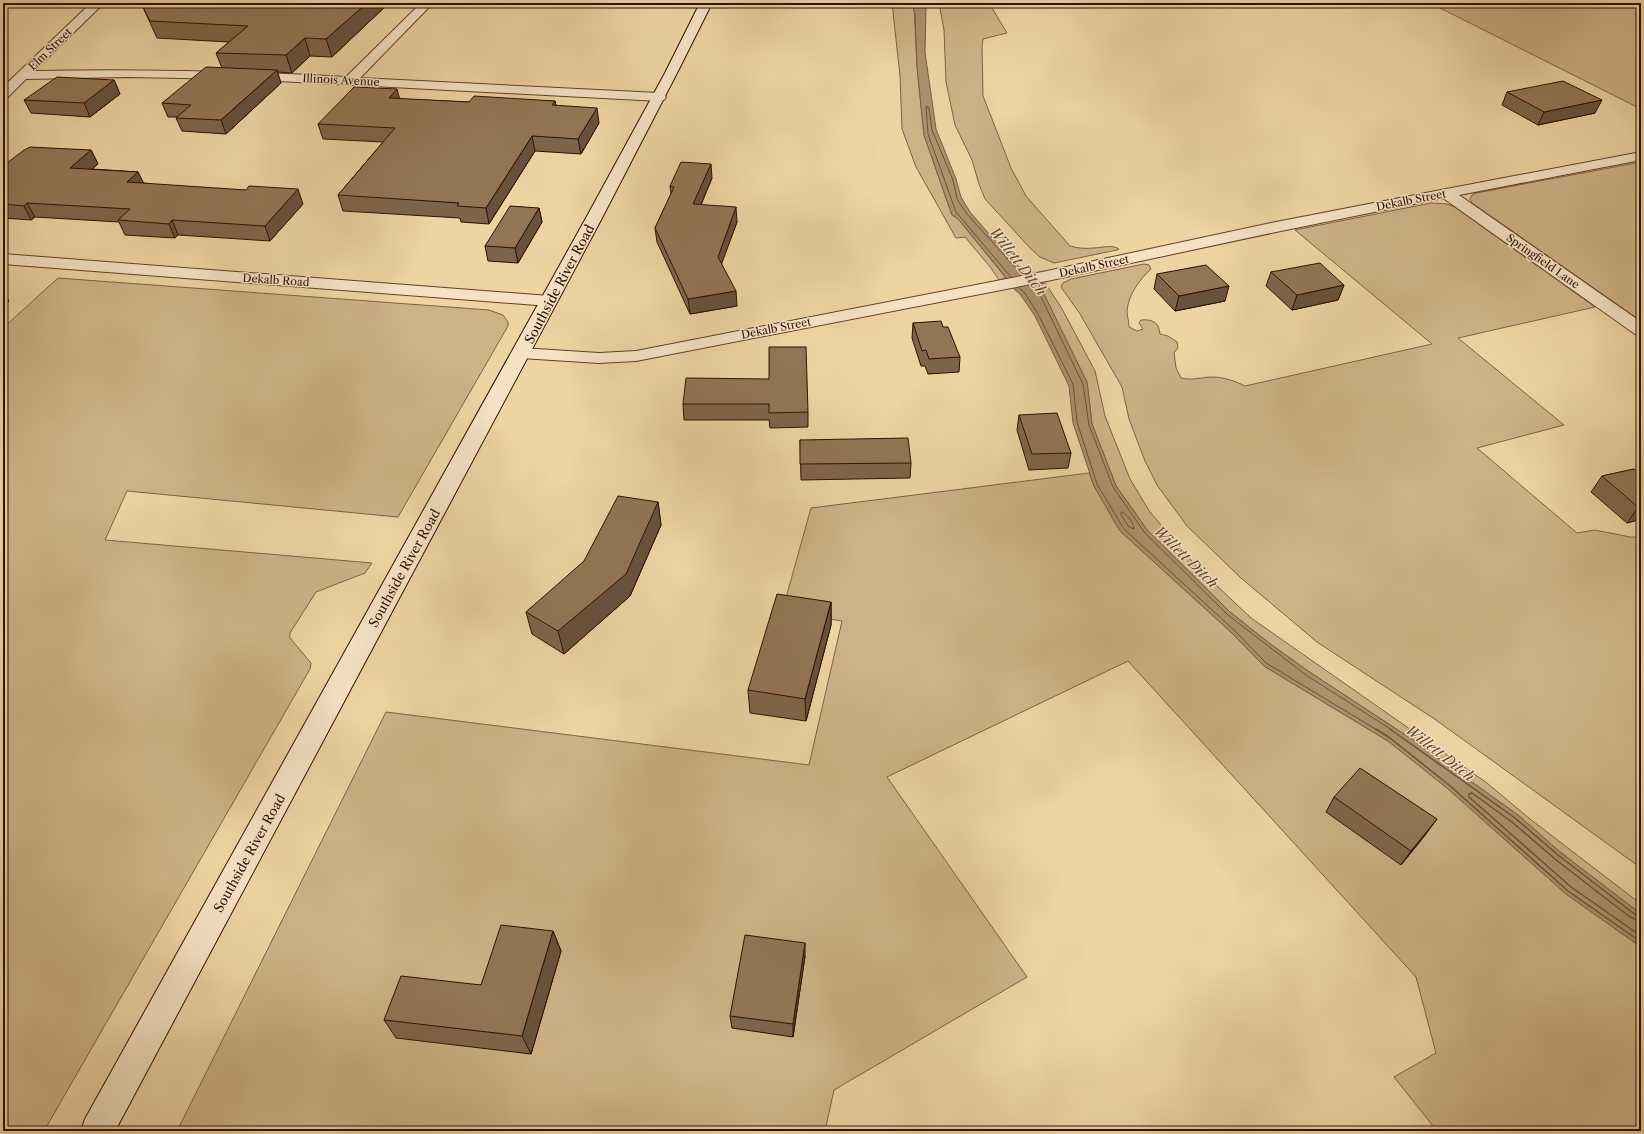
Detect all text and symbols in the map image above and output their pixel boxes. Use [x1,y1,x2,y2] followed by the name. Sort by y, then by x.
[25,25,75,73] street label: Elm Street
[302,71,380,89] street label: Illinois Avenue
[1375,186,1447,214] street label: Dekalb Street
[521,222,597,346] street label: Southside River Road
[986,223,1050,299] water label: Willett Ditch
[1504,231,1582,291] street label: Springfield Lane
[1058,252,1130,280] street label: Dekalb Street
[242,271,310,289] street label: Dekalb Road
[740,314,812,342] street label: Dekalb Street
[365,506,443,630] street label: Southside River Road
[1150,522,1222,592] water label: Willett Ditch
[1402,721,1478,785] water label: Willett Ditch
[210,791,288,915] street label: Southside River Road

